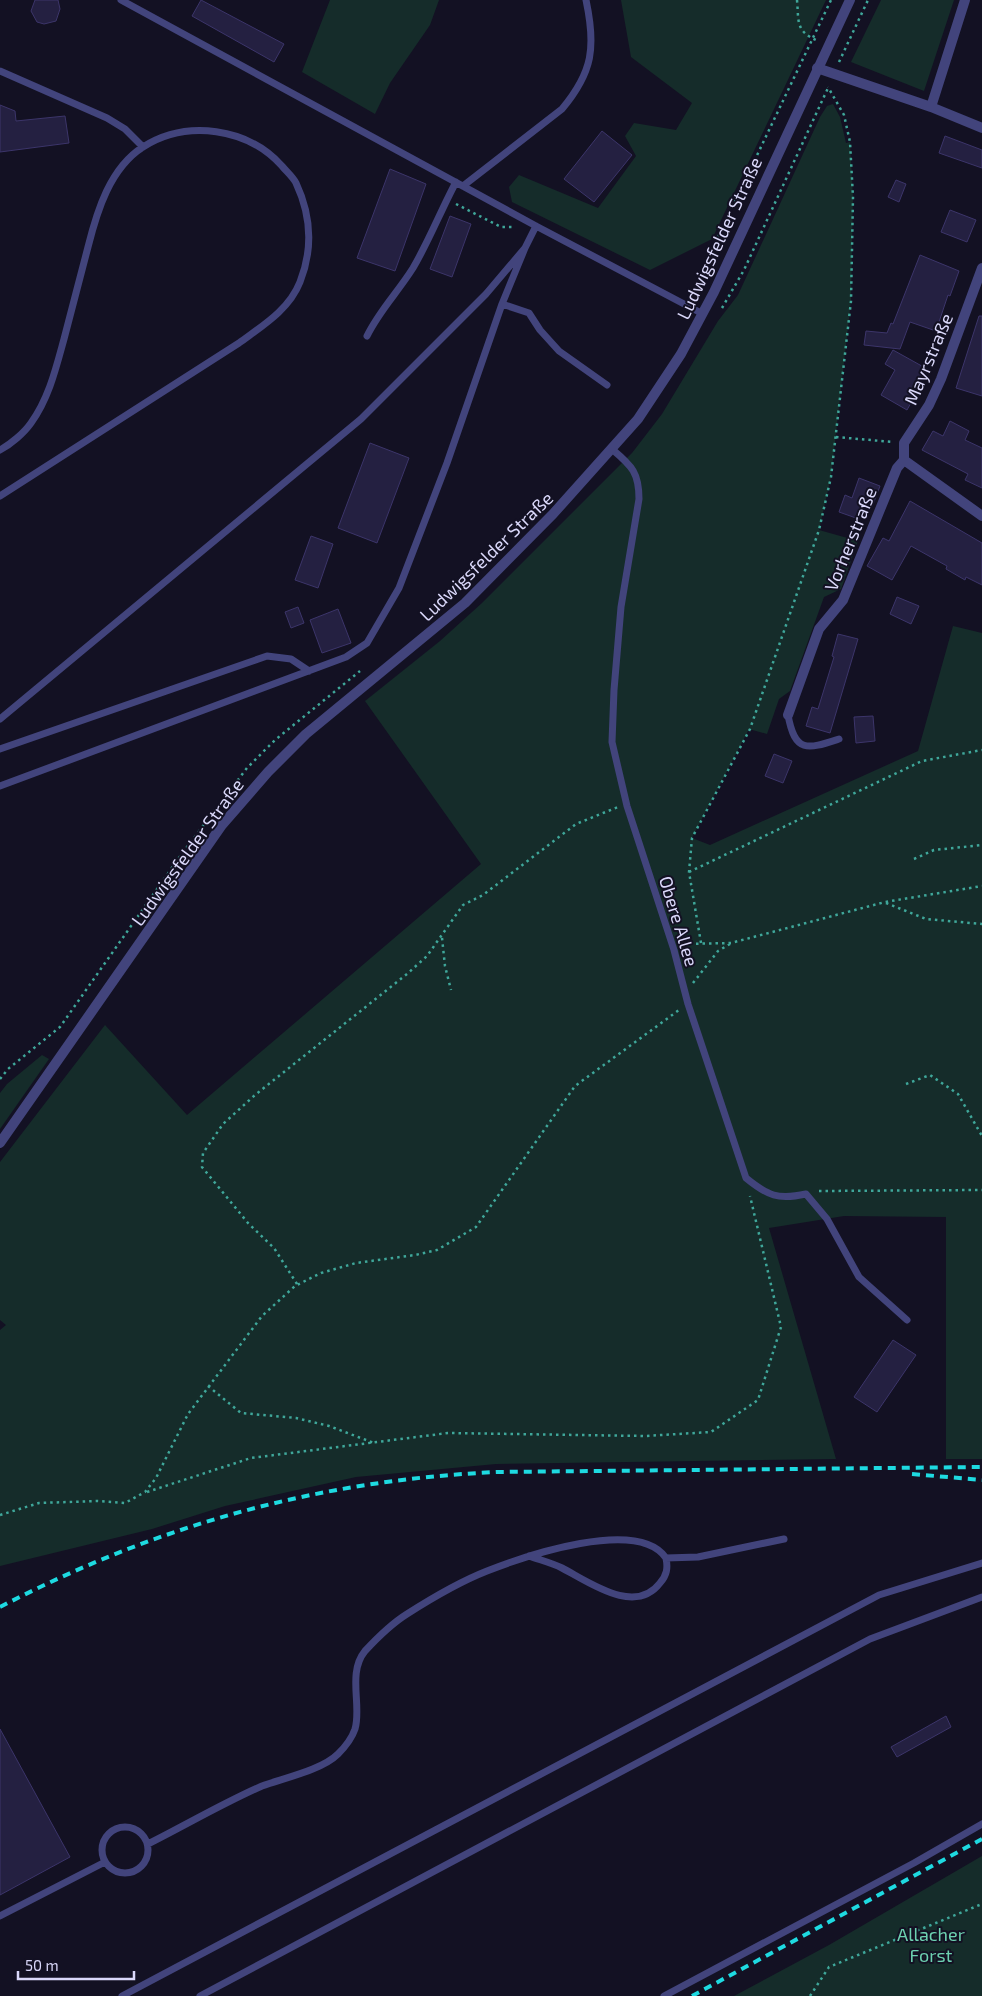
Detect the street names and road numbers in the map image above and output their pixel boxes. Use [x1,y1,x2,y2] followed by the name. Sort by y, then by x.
[672,153,766,323] street label: Ludwigsfelder Straße
[899,310,957,408] street label: Mayrstraße
[819,484,881,594] street label: Vorherstraße
[415,487,557,625] street label: Ludwigsfelder Straße
[126,774,248,930] street label: Ludwigsfelder Straße
[655,873,703,969] street label: Obere Allee

